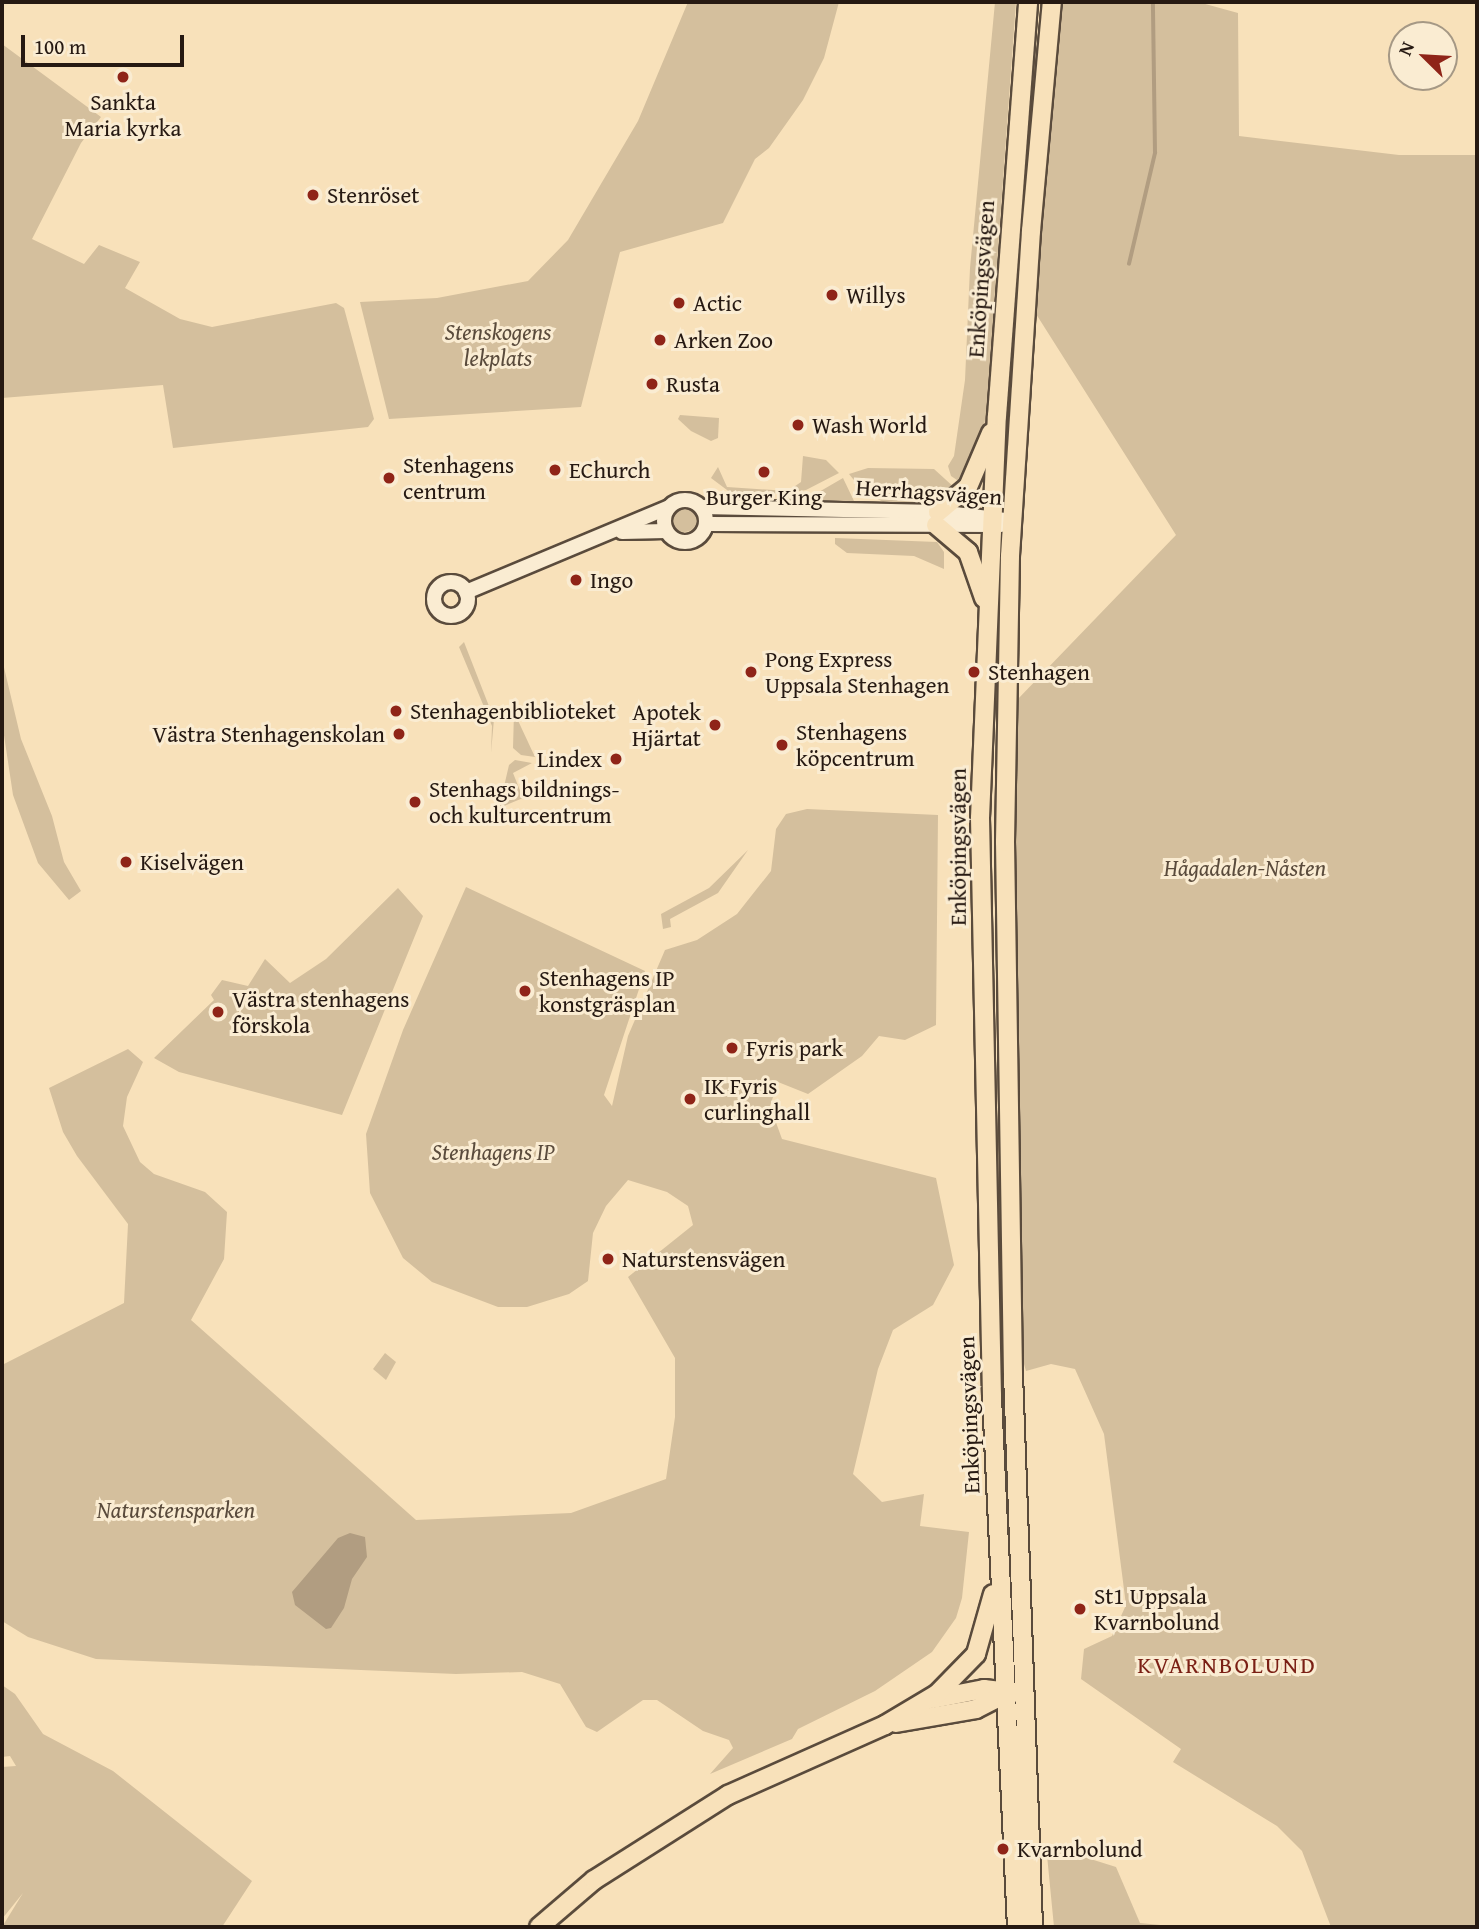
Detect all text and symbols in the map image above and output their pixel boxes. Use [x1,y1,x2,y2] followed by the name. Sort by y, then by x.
[24,21,187,65] scale bar
[1388,21,1458,91] north arrow
[34,31,86,62] text: 100 m
[1390,37,1421,60] text: N
[115,69,131,85] marker: Sankta Maria kyrka
[65,88,181,142] place label: Sankta Maria kyrka
[327,181,419,209] place label: Stenröset
[305,187,321,203] marker: Stenröset
[962,199,1000,359] street label: Enköpingsvägen
[846,281,906,309] place label: Willys
[824,287,840,303] marker: Willys
[693,289,742,317] place label: Actic
[671,295,687,311] marker: Actic
[445,318,551,372] park label: Stenskogens lekplats
[674,326,773,354] place label: Arken Zoo
[652,332,668,348] marker: Arken Zoo
[666,370,720,398] place label: Rusta
[644,376,660,392] marker: Rusta
[812,411,927,439] place label: Wash World
[790,417,806,433] marker: Wash World
[403,451,514,505] place label: Stenhagens centrum
[569,456,650,484] place label: EChurch
[547,462,563,478] marker: EChurch
[756,464,772,480] marker: Burger King
[381,470,397,486] marker: Stenhagens centrum
[855,473,1003,511] street label: Herrhagsvägen
[706,483,822,511] place label: Burger King
[590,566,633,594] place label: Ingo
[568,572,584,588] marker: Ingo
[765,645,949,699] place label: Pong Express Uppsala Stenhagen
[988,658,1090,686] place label: Stenhagen
[743,664,759,680] marker: Pong Express Uppsala Stenhagen
[966,664,982,680] marker: Stenhagen
[410,697,616,725] place label: Stenhagenbiblioteket
[632,698,701,752] place label: Apotek Hjärtat
[388,703,404,719] marker: Stenhagenbiblioteket
[707,717,723,733] marker: Apotek Hjärtat
[796,718,915,772] place label: Stenhagens köpcentrum
[152,720,385,748] place label: Västra Stenhagenskolan
[391,726,407,742] marker: Västra Stenhagenskolan
[774,737,790,753] marker: Stenhagens köpcentrum
[537,745,602,773] place label: Lindex
[608,751,624,767] marker: Lindex
[944,768,972,926] street label: Enköpingsvägen
[429,775,619,829] place label: Stenhags bildnings- och kulturcentrum
[407,794,423,810] marker: Stenhags bildnings- och kulturcentrum
[140,848,244,876] place label: Kiselvägen
[118,854,134,870] marker: Kiselvägen
[1164,854,1326,882] park label: Hågadalen-Nåsten
[539,964,676,1018] place label: Stenhagens IP konstgräsplan
[517,983,533,999] marker: Stenhagens IP konstgräsplan
[232,985,409,1039] place label: Västra stenhagens förskola
[210,1004,226,1020] marker: Västra stenhagens förskola
[746,1034,843,1062] place label: Fyris park
[724,1040,740,1056] marker: Fyris park
[704,1072,810,1126] place label: IK Fyris curlinghall
[682,1091,698,1107] marker: IK Fyris curlinghall
[432,1138,554,1166] park label: Stenhagens IP
[622,1245,786,1273] place label: Naturstensvägen
[600,1251,616,1267] marker: Naturstensvägen
[952,1336,986,1494] street label: Enköpingsvägen
[97,1496,255,1524] park label: Naturstensparken
[1094,1582,1220,1636] place label: St1 Uppsala Kvarnbolund
[1072,1601,1088,1617] marker: St1 Uppsala Kvarnbolund
[1139,1651,1315,1679] district label: KVARNBOLUND
[1017,1835,1143,1863] place label: Kvarnbolund
[995,1841,1011,1857] marker: Kvarnbolund

